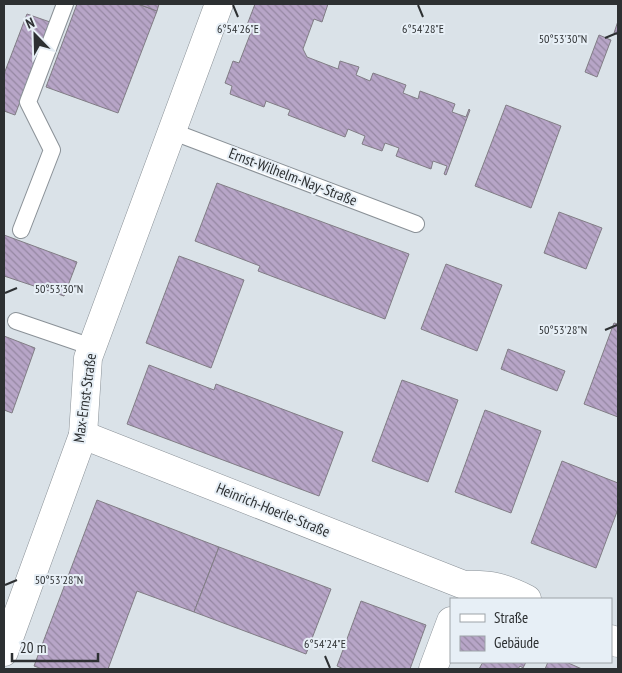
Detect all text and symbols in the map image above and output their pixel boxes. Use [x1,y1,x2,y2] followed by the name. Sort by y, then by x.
[10,10,60,60] north arrow
[23,13,37,33] text: N
[217,21,259,36] text: 6°54'26"E
[402,21,444,36] text: 6°54'28"E
[539,31,587,46] text: 50°53'30"N
[226,143,360,210] street label: Ernst-Wilhelm-Nay-Straße
[35,281,83,296] text: 50°53'30"N
[539,322,587,337] text: 50°53'28"N
[69,352,100,444] street label: Max-Ernst-Straße
[214,478,333,541] street label: Heinrich-Hoerle-Straße
[35,572,83,587] text: 50°53'28"N
[450,598,612,663] legend
[494,608,528,627] text: Straße
[12,630,99,662] scale bar
[494,633,539,652] text: Gebäude
[304,636,346,651] text: 6°54'24"E
[20,638,46,657] text: 20 m

